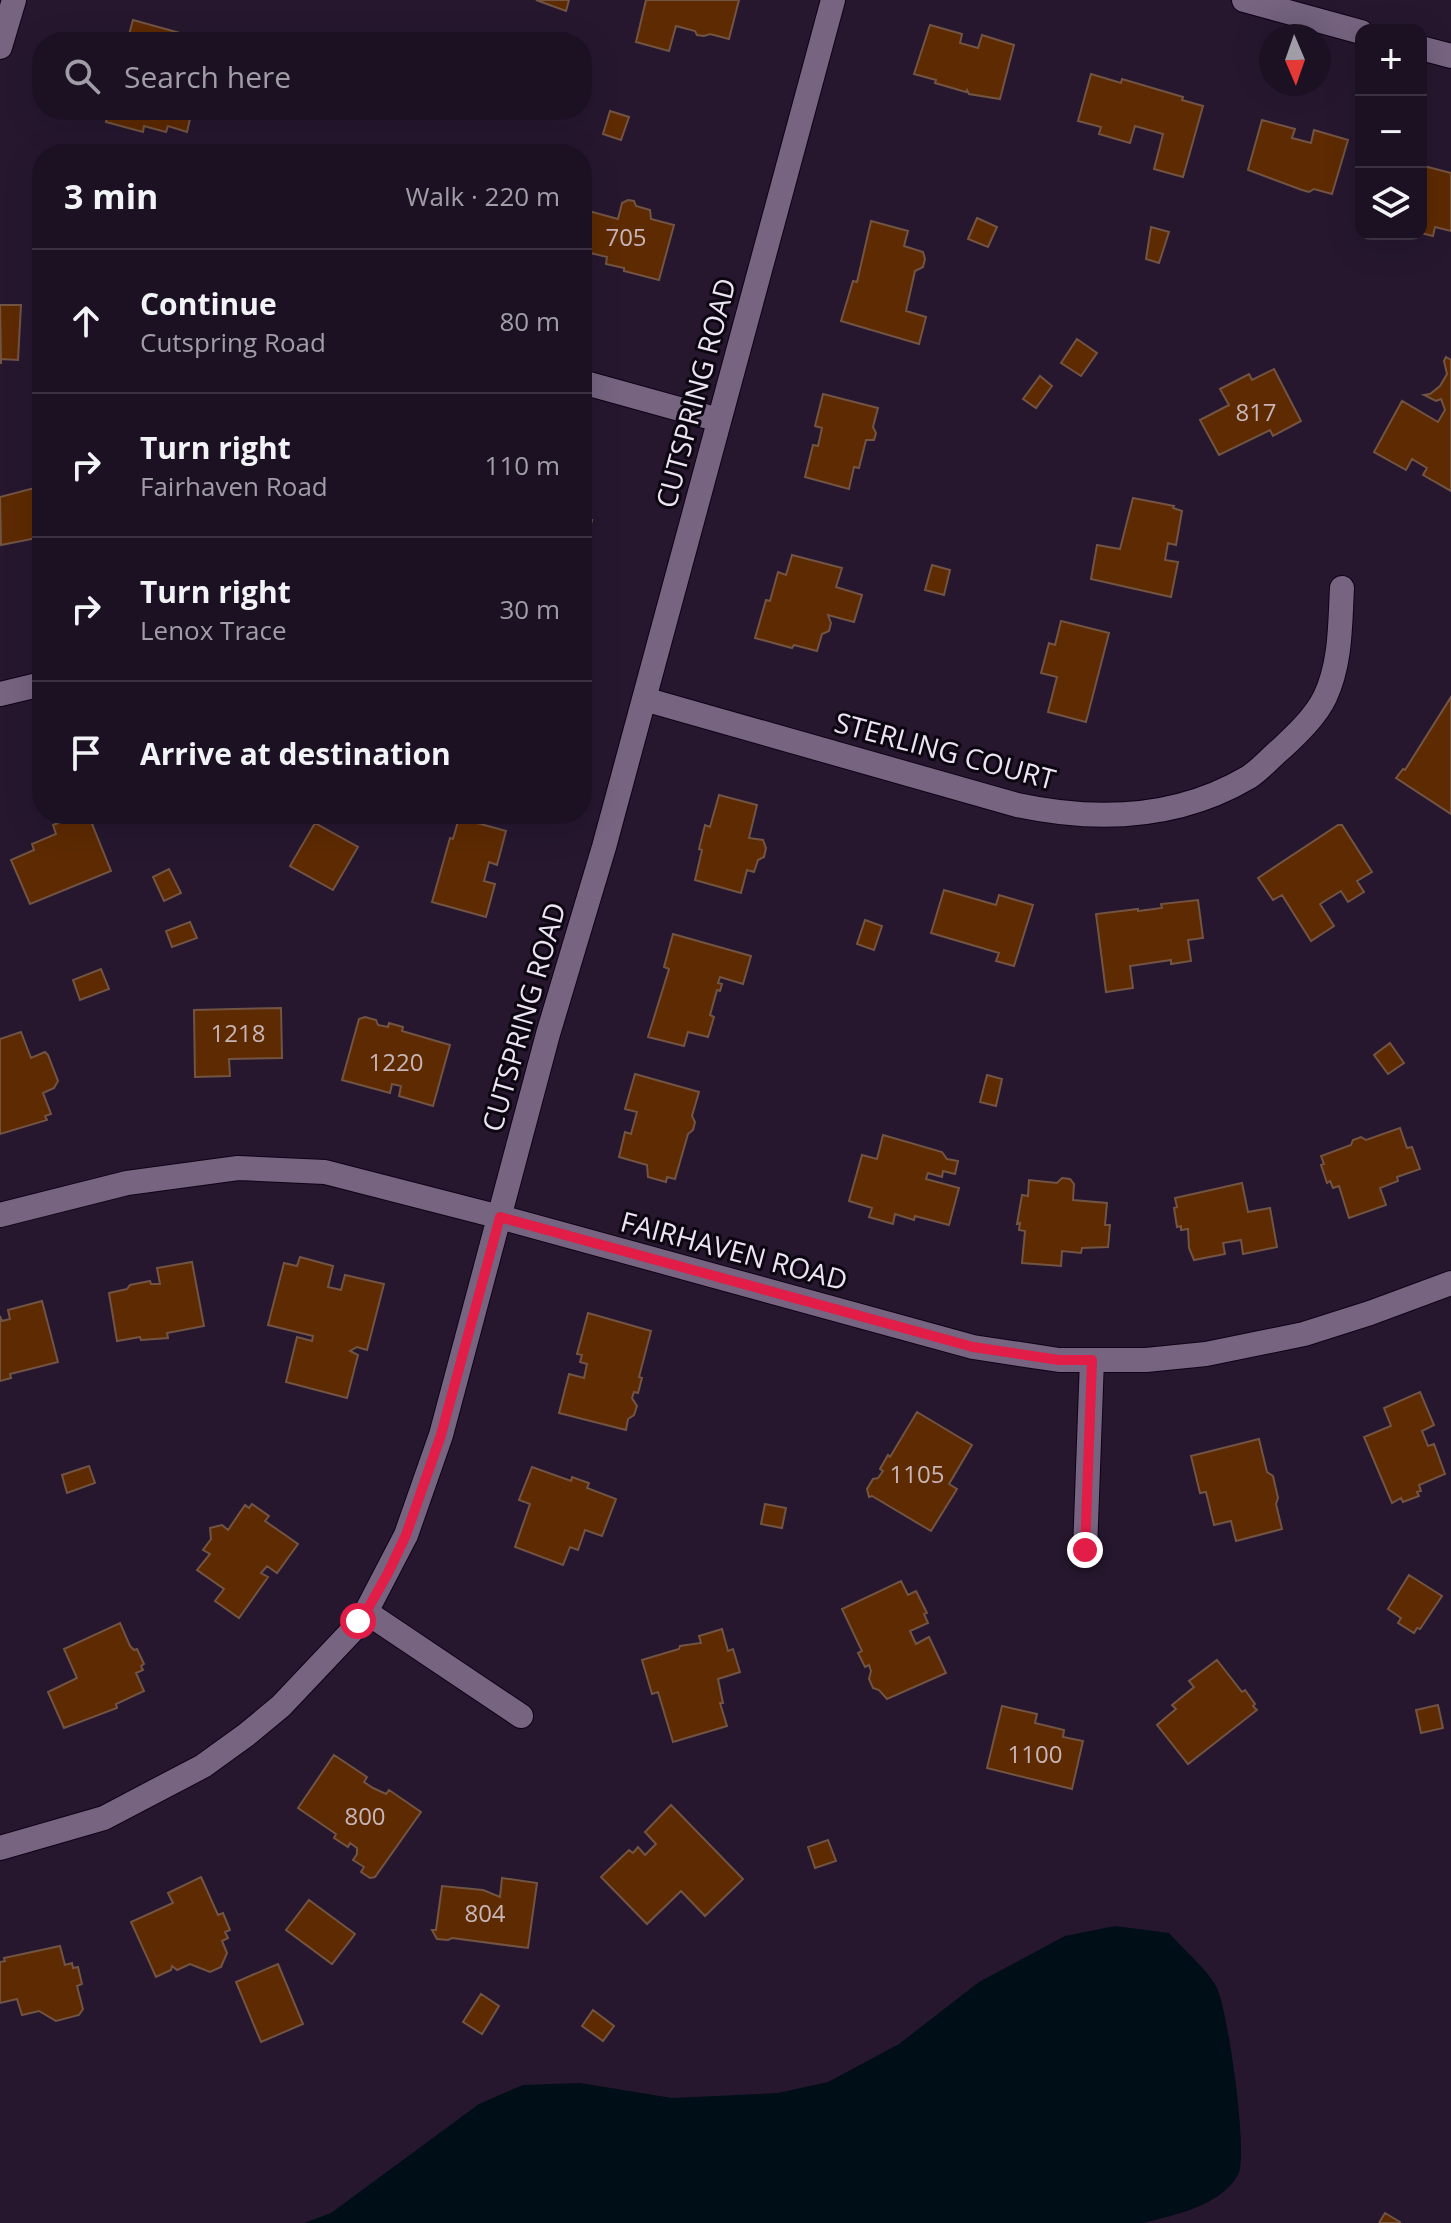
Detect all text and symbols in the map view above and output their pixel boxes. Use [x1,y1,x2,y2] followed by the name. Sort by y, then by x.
[1259,24,1331,96] north arrow
[1355,24,1427,240] map controls
[1355,24,1427,96] button: +
[32,32,592,120] search box
[60,54,104,98] icon: search
[124,56,291,97] text: Search here
[1355,96,1427,168] button: −
[1355,168,1427,240] button: layers
[64,173,158,219] text: 3 min
[406,178,560,214] text: Walk · 220 m
[605,220,647,253] house number: 705
[646,274,744,512] street label: CUTSPRING ROAD
[140,283,277,324] text: Continue
[64,299,108,343] icon: ahead
[499,303,560,339] text: 80 m
[140,324,326,360] text: Cutspring Road
[1235,395,1277,428] house number: 817
[140,427,291,468] text: Turn right
[64,443,108,487] icon: right
[485,447,560,483] text: 110 m
[140,468,328,504] text: Fairhaven Road
[140,571,291,612] text: Turn right
[64,587,108,631] icon: right
[499,591,560,627] text: 30 m
[140,612,287,648] text: Lenox Trace
[831,702,1061,798] street label: STERLING COURT
[64,731,108,775] icon: arrive
[140,733,451,774] text: Arrive at destination
[472,898,574,1136] street label: CUTSPRING ROAD
[211,1016,265,1049] house number: 1218
[369,1045,423,1078] house number: 1220
[617,1201,852,1299] street label: FAIRHAVEN ROAD
[890,1457,944,1490] house number: 1105
[1067,1532,1103,1568] route end
[340,1603,376,1639] route start
[1008,1737,1062,1770] house number: 1100
[344,1799,386,1832] house number: 800
[464,1896,506,1929] house number: 804

